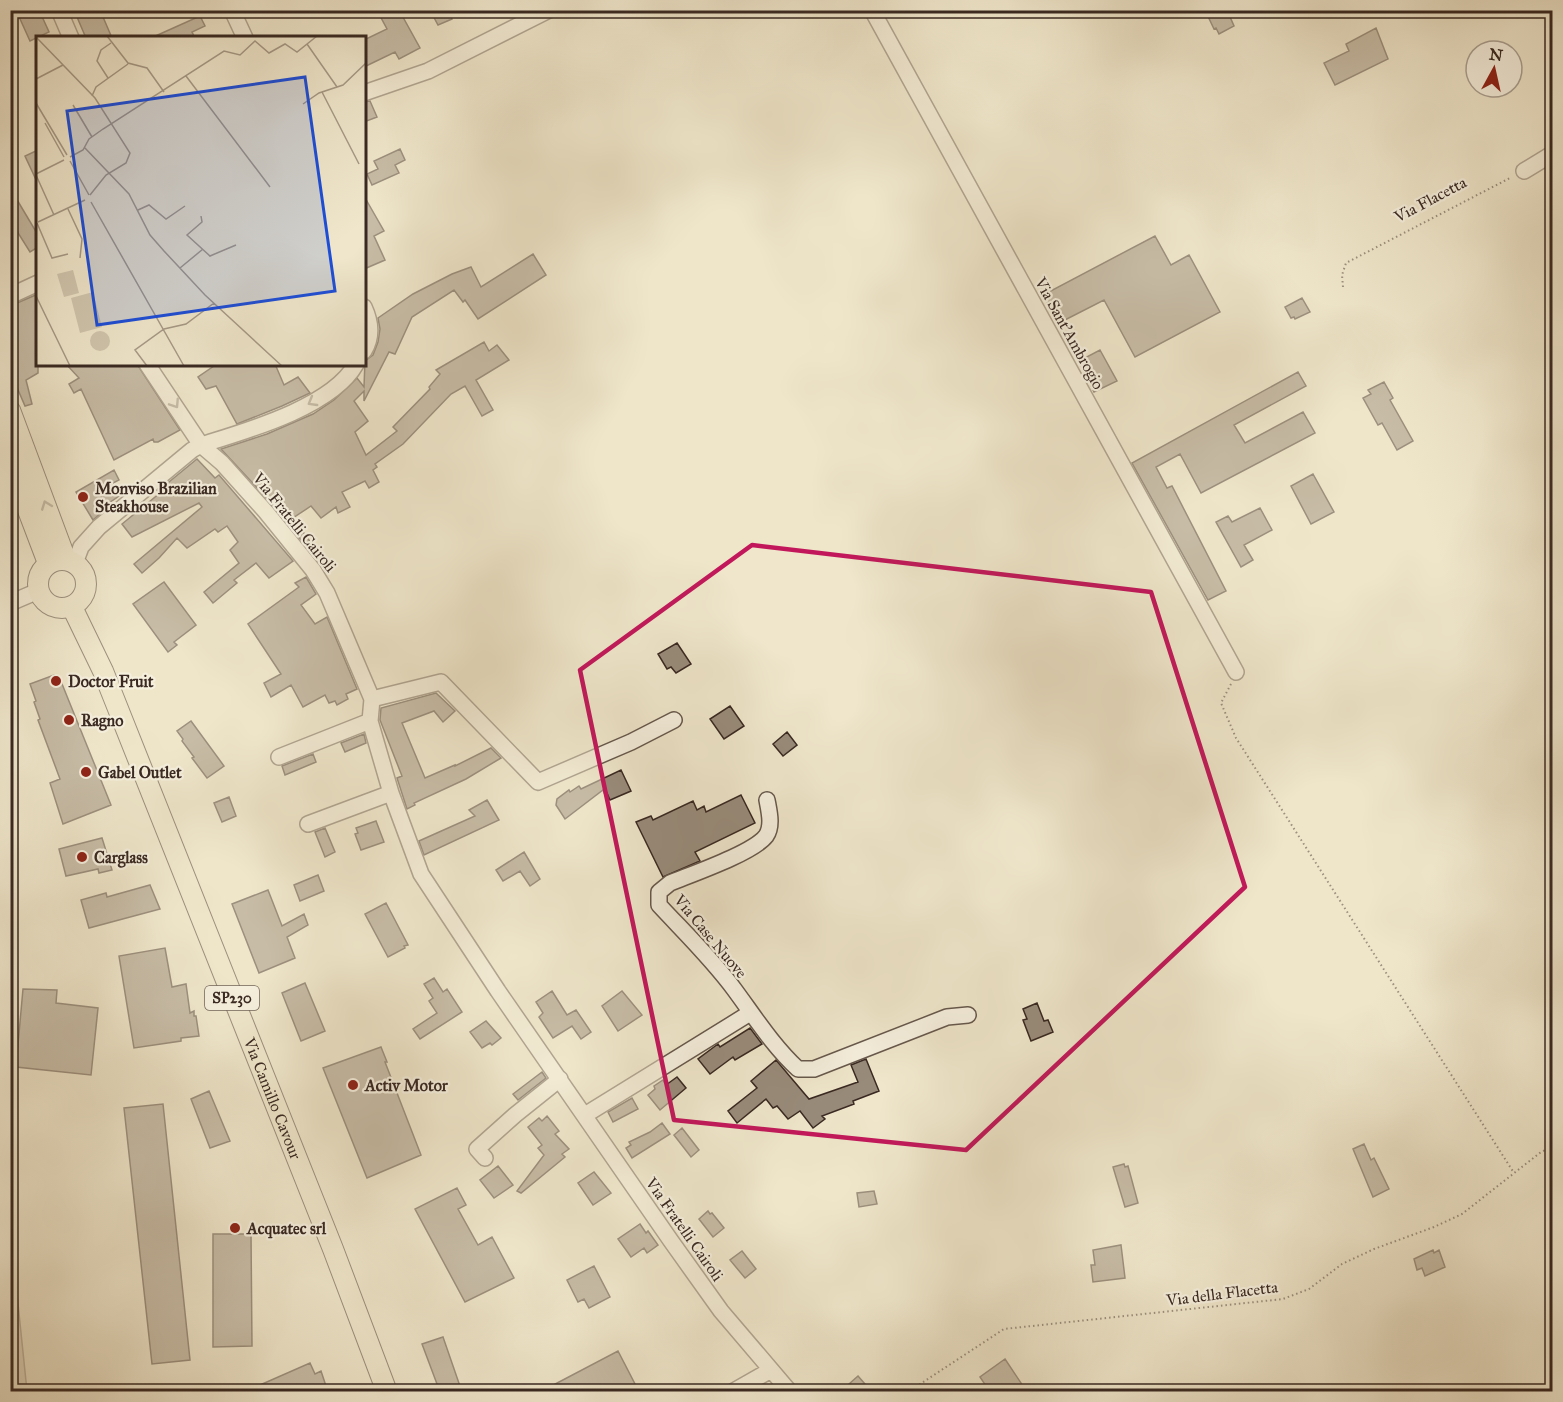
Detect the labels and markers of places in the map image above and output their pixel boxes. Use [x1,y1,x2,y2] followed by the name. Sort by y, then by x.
[95,479,217,516] place label: Monviso Brazilian Steakhouse
[76,490,90,504] marker: Monviso Brazilian Steakhouse
[68,672,154,691] place label: Doctor Fruit
[49,674,63,688] marker: Doctor Fruit
[81,711,123,731] place label: Ragno
[62,713,76,727] marker: Ragno
[98,763,182,782] place label: Gabel Outlet
[79,765,93,779] marker: Gabel Outlet
[94,848,148,868] place label: Carglass
[75,850,89,864] marker: Carglass
[364,1076,449,1095] place label: Activ Motor
[346,1078,360,1092] marker: Activ Motor
[246,1219,327,1239] place label: Acquatec srl
[228,1221,242,1235] marker: Acquatec srl

